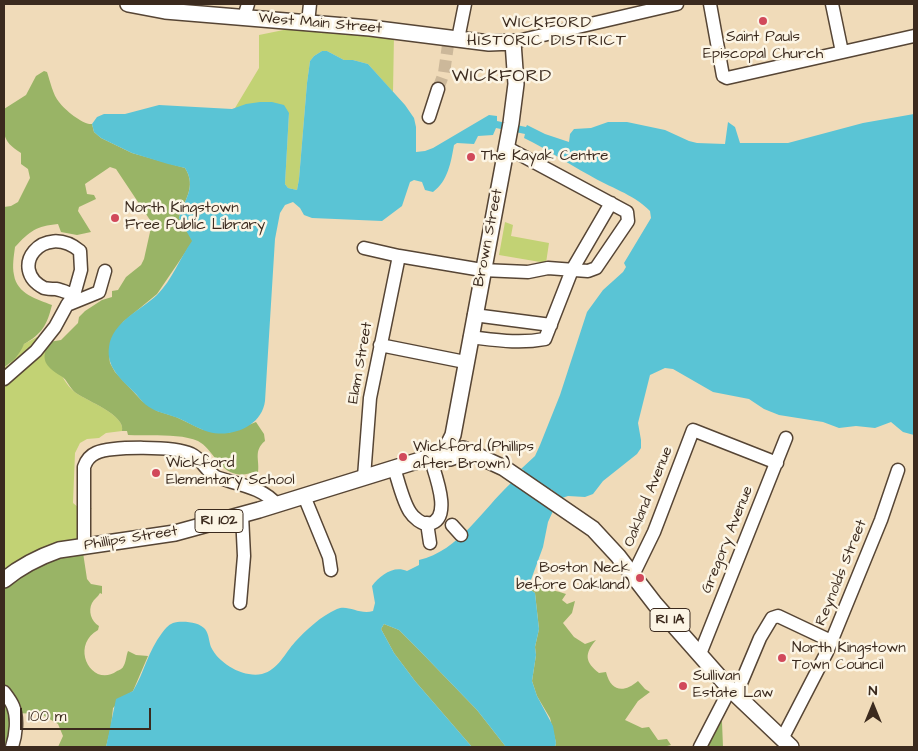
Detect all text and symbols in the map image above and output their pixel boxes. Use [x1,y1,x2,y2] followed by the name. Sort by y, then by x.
[257,10,383,38] street label: West Main Street
[465,14,629,52] district label: WICKFORD HISTORIC DISTRICT
[757,15,769,27] marker: Saint Pauls Episcopal Church
[703,29,823,64] place label: Saint Pauls Episcopal Church
[451,66,553,88] district label: WICKFORD
[481,148,608,166] place label: The Kayak Centre
[465,151,477,163] marker: The Kayak Centre
[471,188,507,288] street label: Brown Street
[125,200,265,235] place label: North Kingstown Free Public Library
[109,212,121,224] marker: North Kingstown Free Public Library
[345,321,377,405] street label: Elam Street
[413,439,534,474] place label: Wickford (Phillips after Brown)
[621,444,677,550] street label: Oakland Avenue
[397,451,409,463] marker: Wickford (Phillips after Brown)
[166,455,295,490] place label: Wickford Elementary School
[150,467,162,479] marker: Wickford Elementary School
[698,484,758,596] street label: Gregory Avenue
[195,510,243,532] road number: RI 102
[813,517,871,629] street label: Reynolds Street
[83,523,179,555] street label: Phillips Street
[516,560,630,595] place label: Boston Neck before Oakland)
[634,572,646,584] marker: Boston Neck before Oakland)
[650,608,690,632] road number: RI 1A
[792,640,906,675] place label: North Kingstown Town Council
[776,652,788,664] marker: North Kingstown Town Council
[693,668,773,703] place label: Sullivan Estate Law
[677,680,689,692] marker: Sullivan Estate Law
[848,681,898,731] north arrow
[869,681,877,701] text: N
[22,698,154,730] scale bar
[28,706,67,727] text: 100 m

